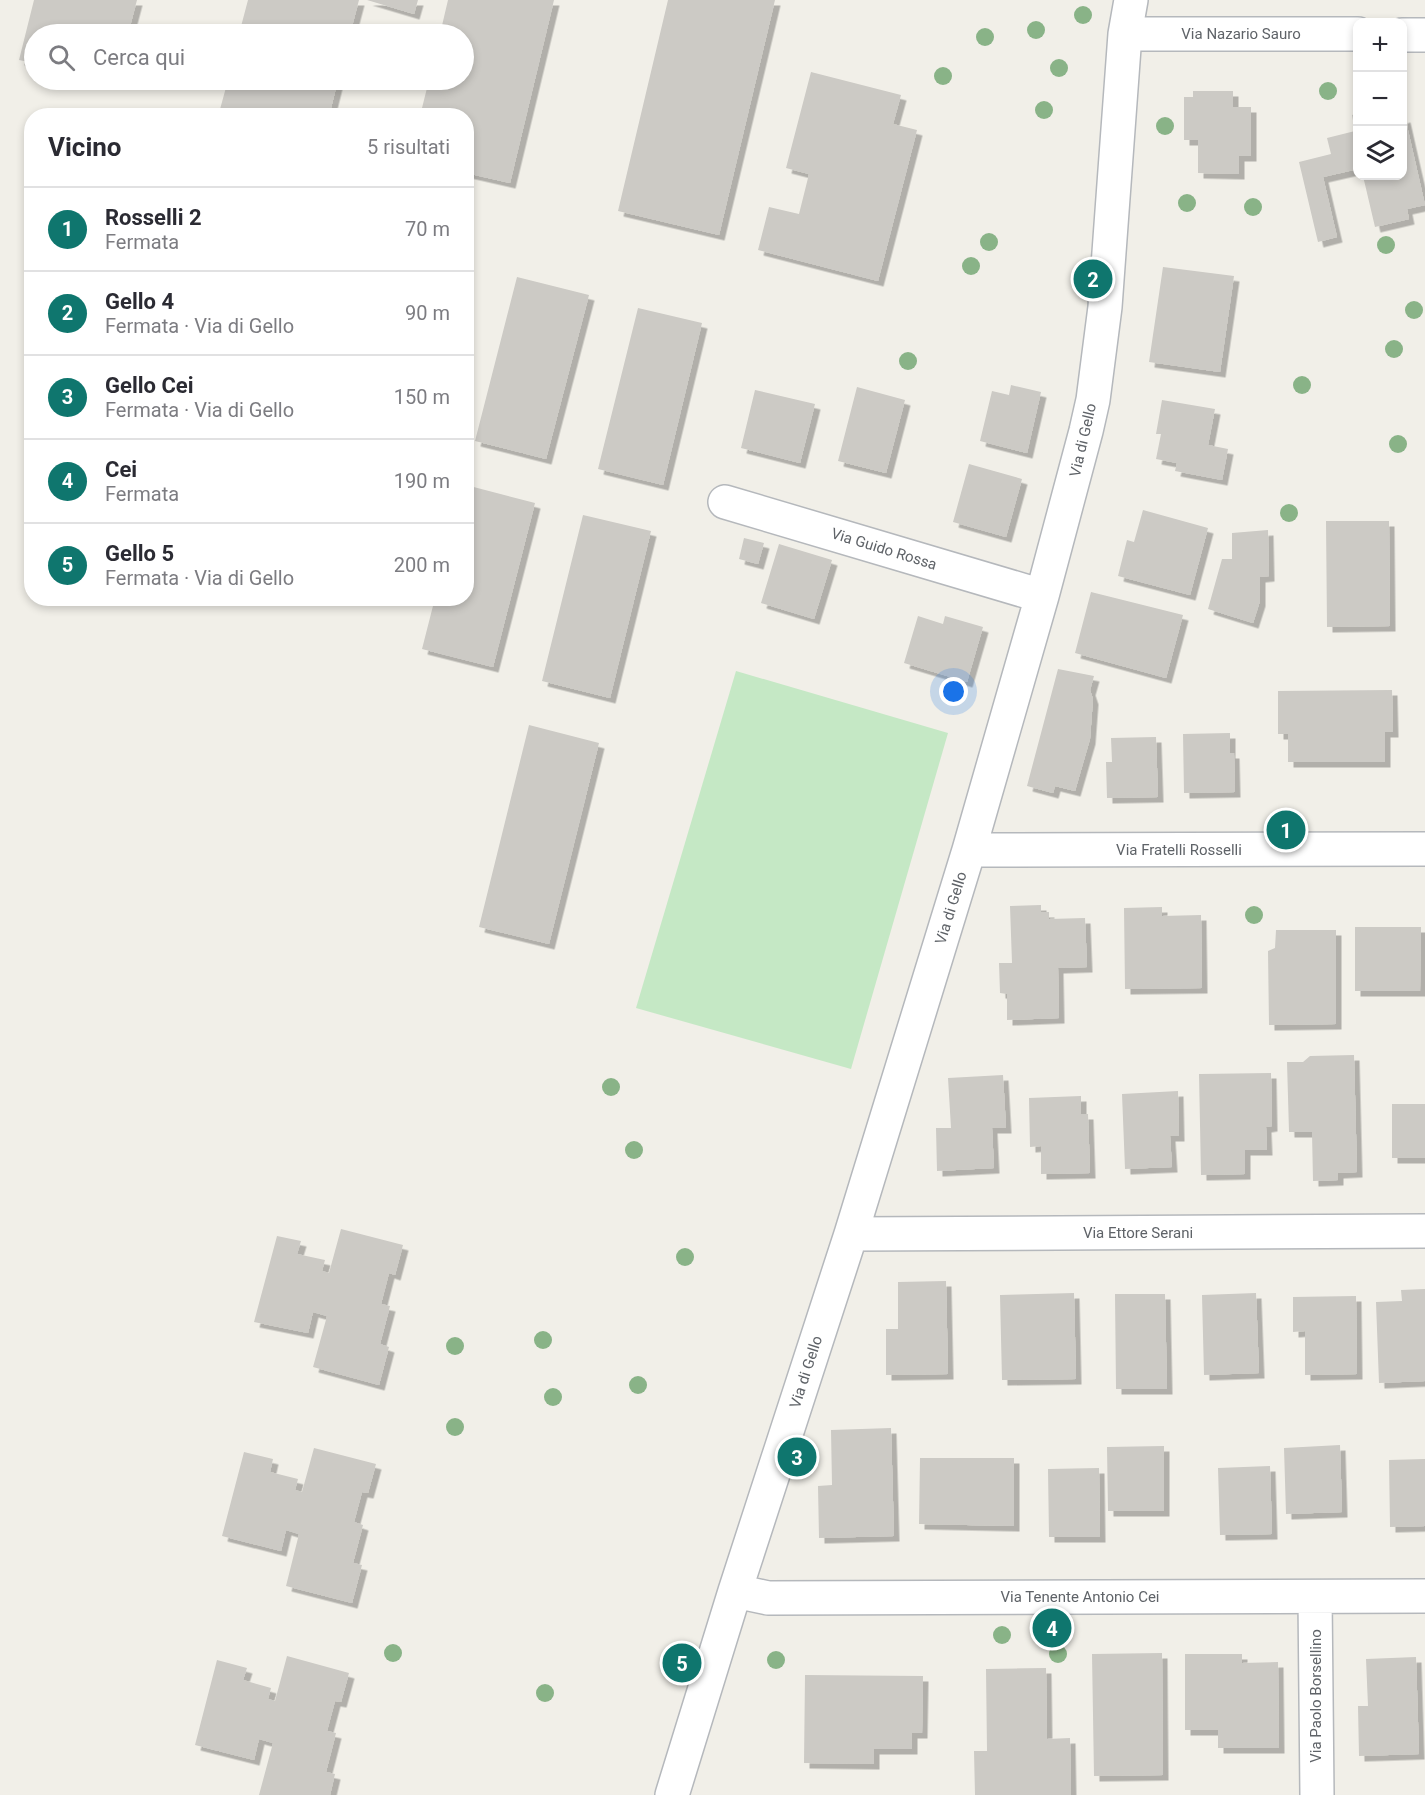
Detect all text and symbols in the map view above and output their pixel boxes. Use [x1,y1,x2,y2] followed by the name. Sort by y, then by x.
[1353,18,1407,180] map controls
[1353,18,1407,72] button: +
[24,24,474,90] search box
[1181,25,1301,43] street label: Via Nazario Sauro
[45,41,78,74] icon: search
[93,45,185,70] text: Cerca qui
[1353,72,1407,126] button: −
[1353,126,1407,180] button: layers
[48,132,122,162] text: Vicino
[367,135,450,159] text: 5 risultati
[105,205,202,230] text: Rosselli 2
[62,217,73,241] text: 1
[405,217,450,241] text: 70 m
[105,230,179,254] text: Fermata
[1074,256,1112,302] pin: 2
[105,289,174,314] text: Gello 4
[62,301,73,325] text: 2
[405,301,450,325] text: 90 m
[105,314,294,338] text: Fermata · Via di Gello
[105,373,194,398] text: Gello Cei
[62,385,73,409] text: 3
[394,385,450,409] text: 150 m
[105,398,294,422] text: Fermata · Via di Gello
[1066,401,1100,479] street label: Via di Gello
[105,457,137,482] text: Cei
[62,469,73,493] text: 4
[394,469,450,493] text: 190 m
[105,482,179,506] text: Fermata
[829,524,939,574] street label: Via Guido Rossa
[105,541,174,566] text: Gello 5
[62,553,73,577] text: 5
[394,553,450,577] text: 200 m
[105,566,294,590] text: Fermata · Via di Gello
[939,677,968,706] your location
[1266,808,1306,852] pin: 1
[1116,841,1242,859] street label: Via Fratelli Rosselli
[931,870,971,946] street label: Via di Gello
[1083,1224,1193,1242] street label: Via Ettore Serani
[786,1334,826,1410] street label: Via di Gello
[778,1434,816,1480] pin: 3
[1000,1588,1160,1606] street label: Via Tenente Antonio Cei
[1032,1606,1072,1650] pin: 4
[1307,1629,1325,1763] street label: Via Paolo Borsellino
[662,1640,702,1686] pin: 5

